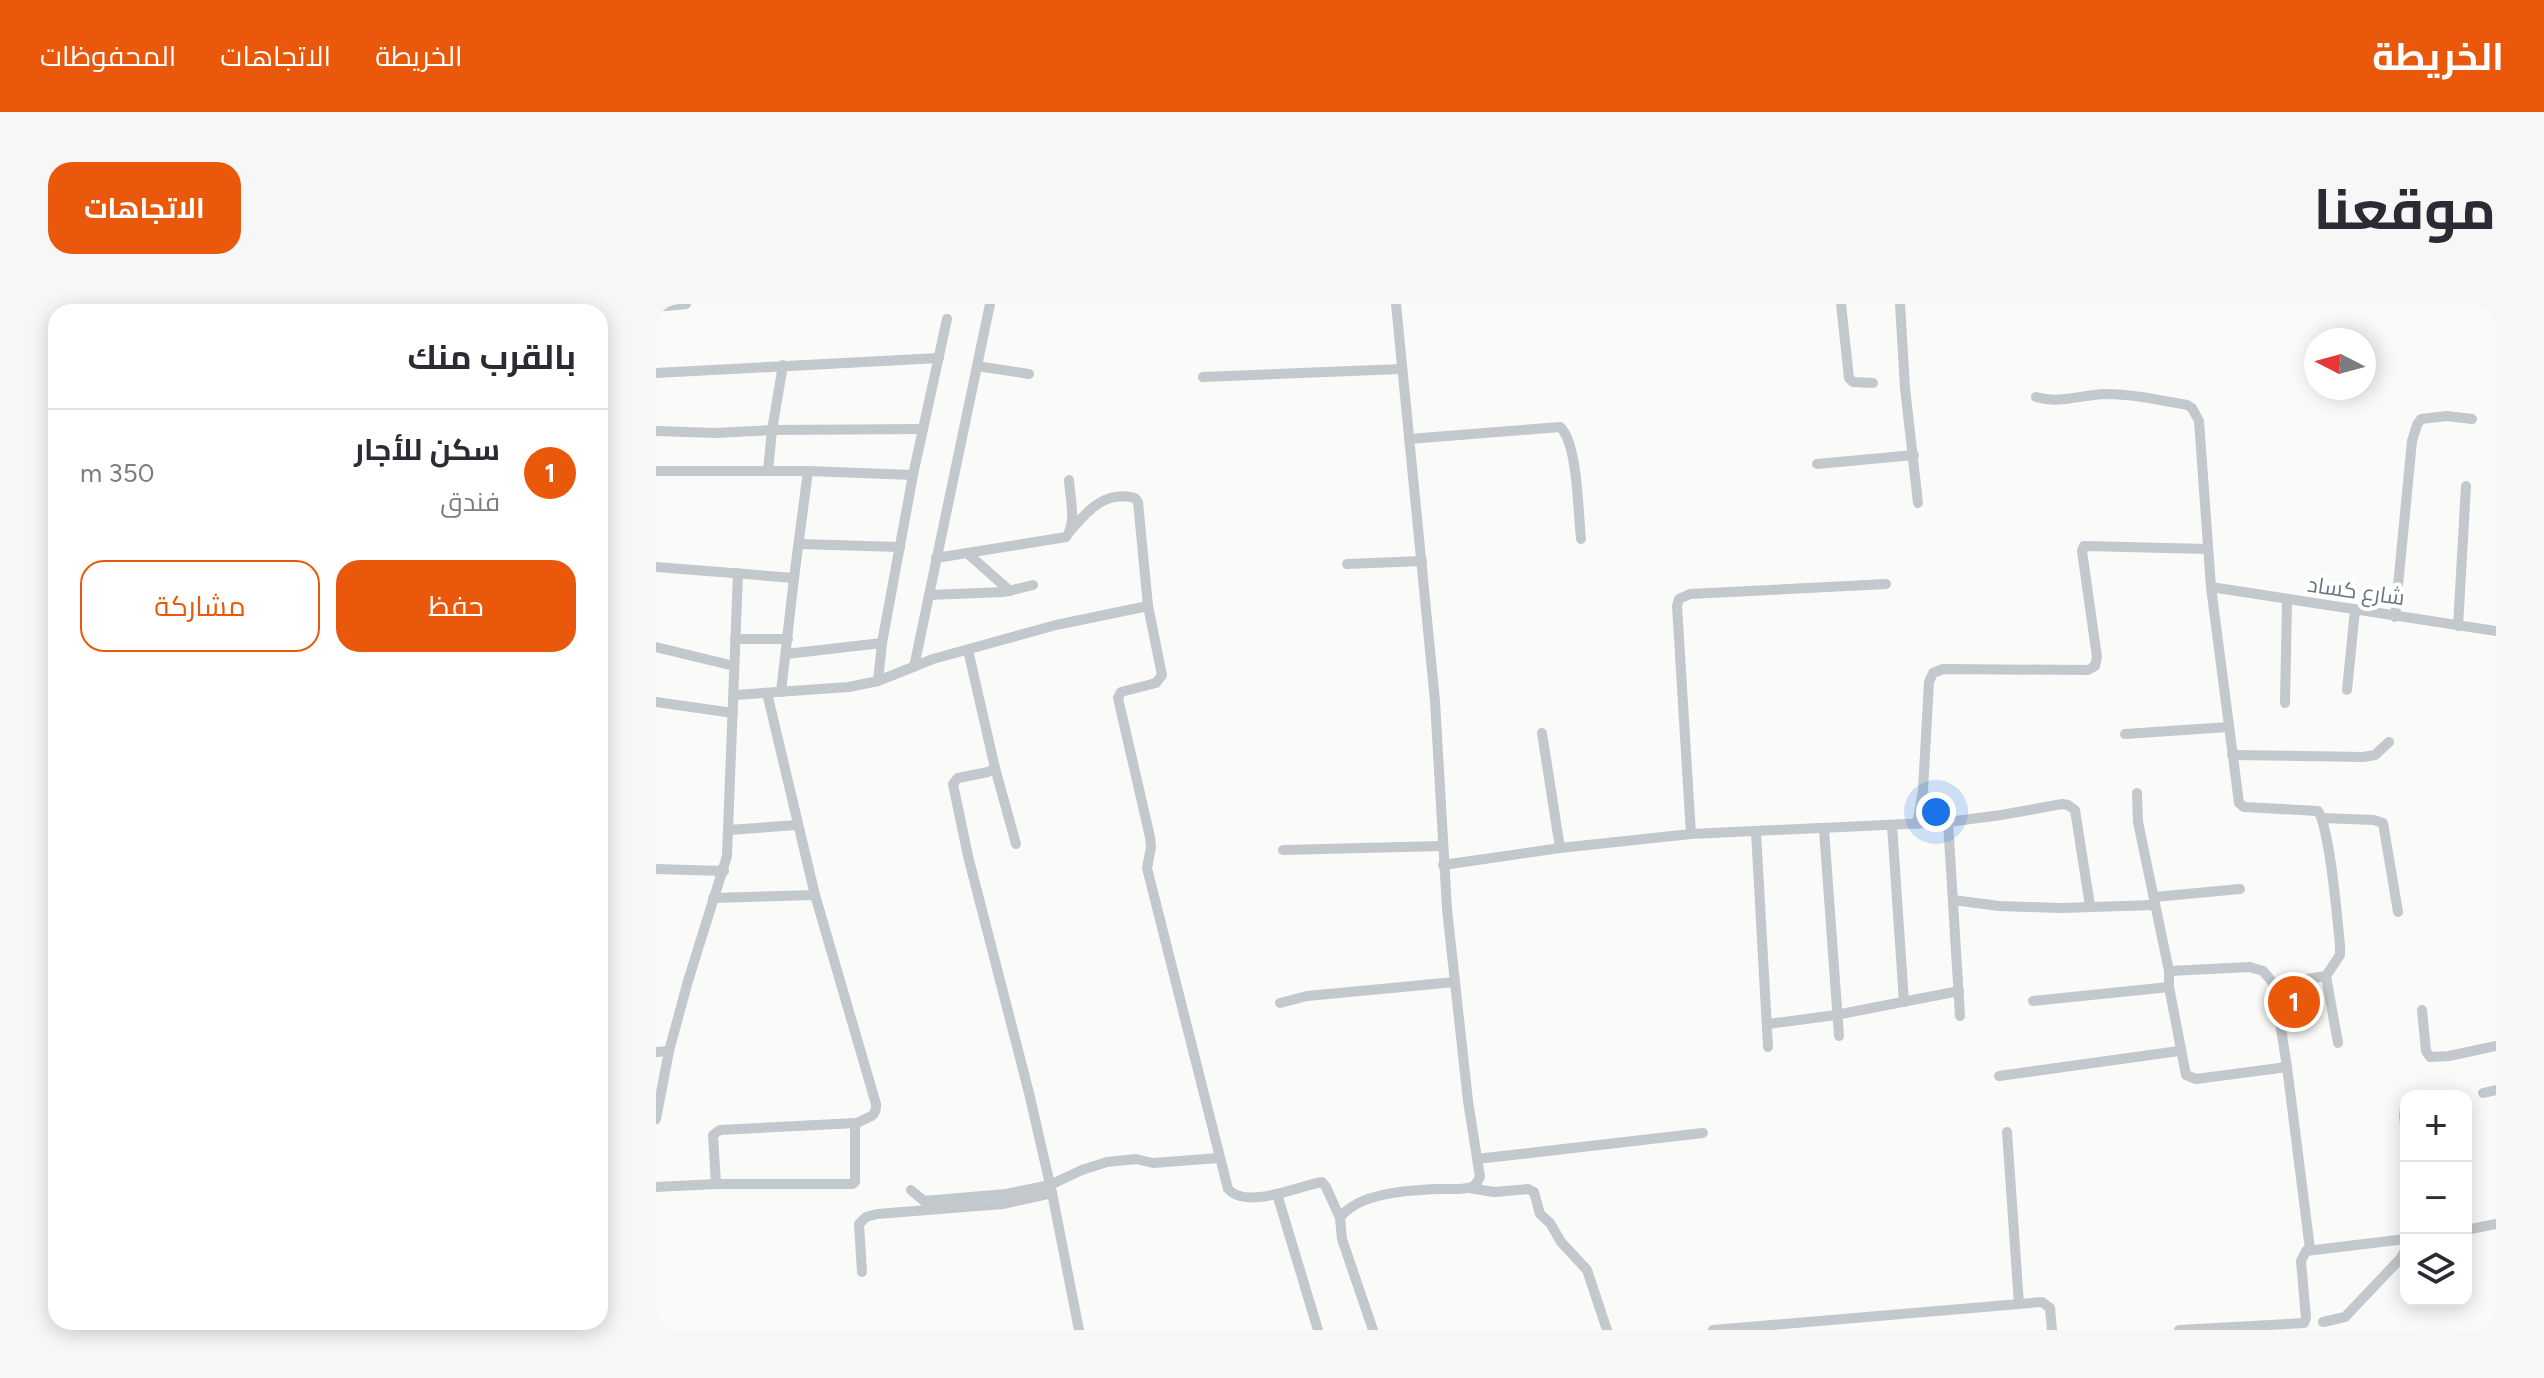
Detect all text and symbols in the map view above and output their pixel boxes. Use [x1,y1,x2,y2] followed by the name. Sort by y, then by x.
[2372,34,2504,80] text: الخريطة
[40,39,176,73] text: المحفوظات
[220,39,331,73] text: الاتجاهات
[375,39,463,73] text: الخريطة
[48,162,241,254] button: الاتجاهات
[2313,176,2496,243] text: موقعنا
[2304,328,2376,400] north arrow
[408,337,576,378] text: بالقرب منك
[354,431,500,468] text: سكن للأجار
[80,457,154,489] text: 350 m
[545,457,556,489] text: 1
[440,486,500,518] text: فندق
[80,560,320,652] button: مشاركة
[336,560,576,652] button: حفظ
[2306,571,2406,612] street label: شارع كساد
[1916,792,1956,832] your location
[2268,972,2320,1032] pin: 1
[2400,1090,2472,1306] map controls
[2400,1090,2472,1162] button: +
[2400,1162,2472,1234] button: −
[2400,1234,2472,1306] button: layers

